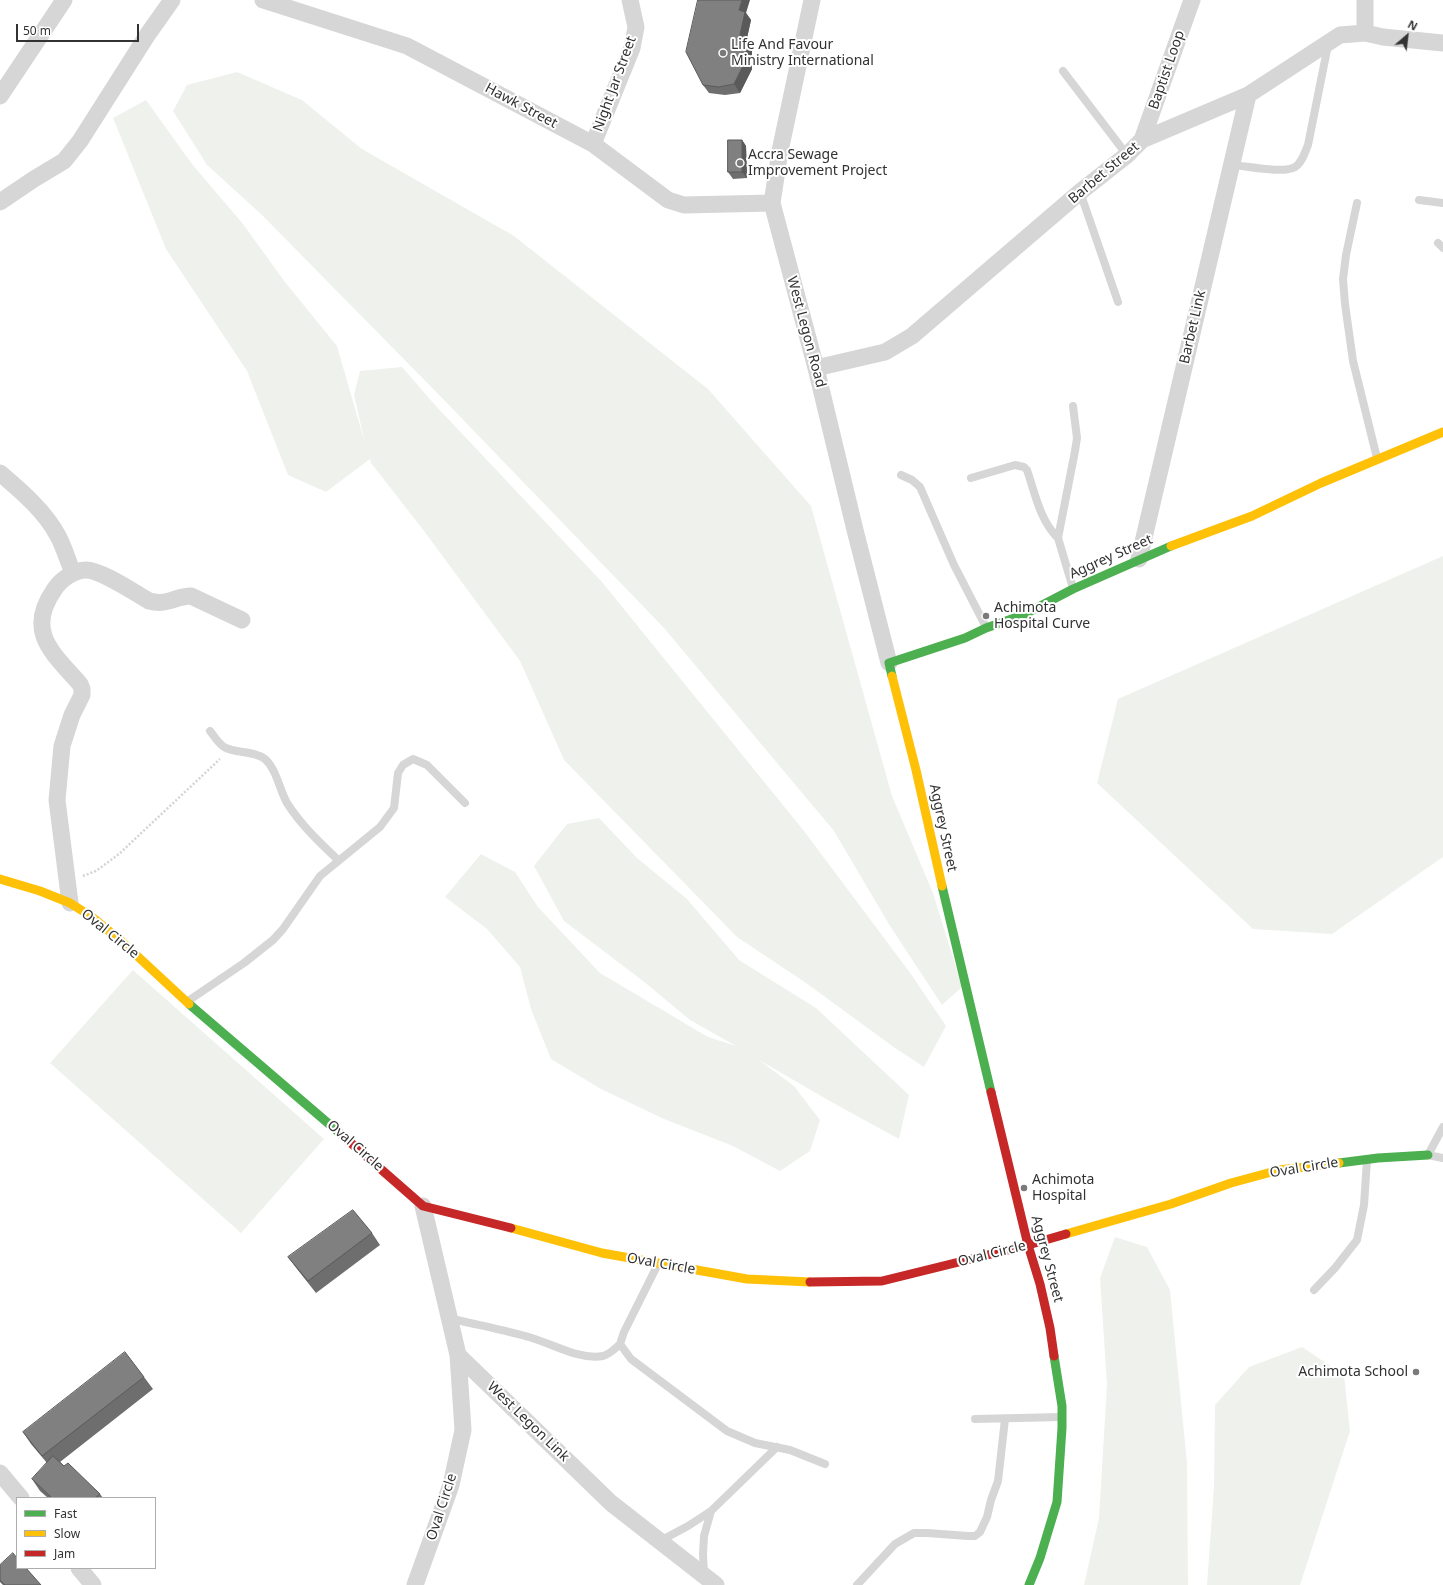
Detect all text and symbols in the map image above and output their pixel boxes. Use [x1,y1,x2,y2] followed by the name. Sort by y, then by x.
[18,16,141,42] scale bar
[1387,16,1427,56] north arrow
[1405,16,1420,34] text: N
[23,22,51,39] text: 50 m
[1146,28,1188,112] street label: Baptist Loop
[590,34,640,134] street label: Night Jar Street
[731,37,874,70] place label: Life And Favour Ministry International
[718,48,728,58] marker: Life And Favour Ministry International
[482,80,560,132] street label: Hawk Street
[1065,139,1143,207] street label: Barbet Street
[748,147,887,180] place label: Accra Sewage Improvement Project
[735,158,745,168] marker: Accra Sewage Improvement Project
[783,275,829,389] street label: West Legon Road
[1176,289,1210,365] street label: Barbet Link
[1067,531,1155,583] street label: Aggrey Street
[994,600,1090,632] place label: Achimota Hospital Curve
[981,611,991,621] marker: Achimota Hospital Curve
[926,783,960,873] street label: Aggrey Street
[78,906,142,962] street label: Oval Circle
[323,1117,387,1175] street label: Oval Circle
[1268,1154,1340,1182] street label: Oval Circle
[1032,1172,1094,1204] place label: Achimota Hospital
[1019,1183,1029,1193] marker: Achimota Hospital
[1027,1214,1067,1304] street label: Aggrey Street
[956,1237,1028,1271] street label: Oval Circle
[625,1250,697,1278] street label: Oval Circle
[1298,1364,1408,1380] place label: Achimota School
[1411,1367,1421,1377] marker: Achimota School
[483,1379,573,1465] street label: West Legon Link
[423,1471,461,1543] street label: Oval Circle
[16,1497,156,1569] legend
[54,1505,77,1522] text: Fast
[54,1525,80,1542] text: Slow
[54,1545,75,1562] text: Jam

